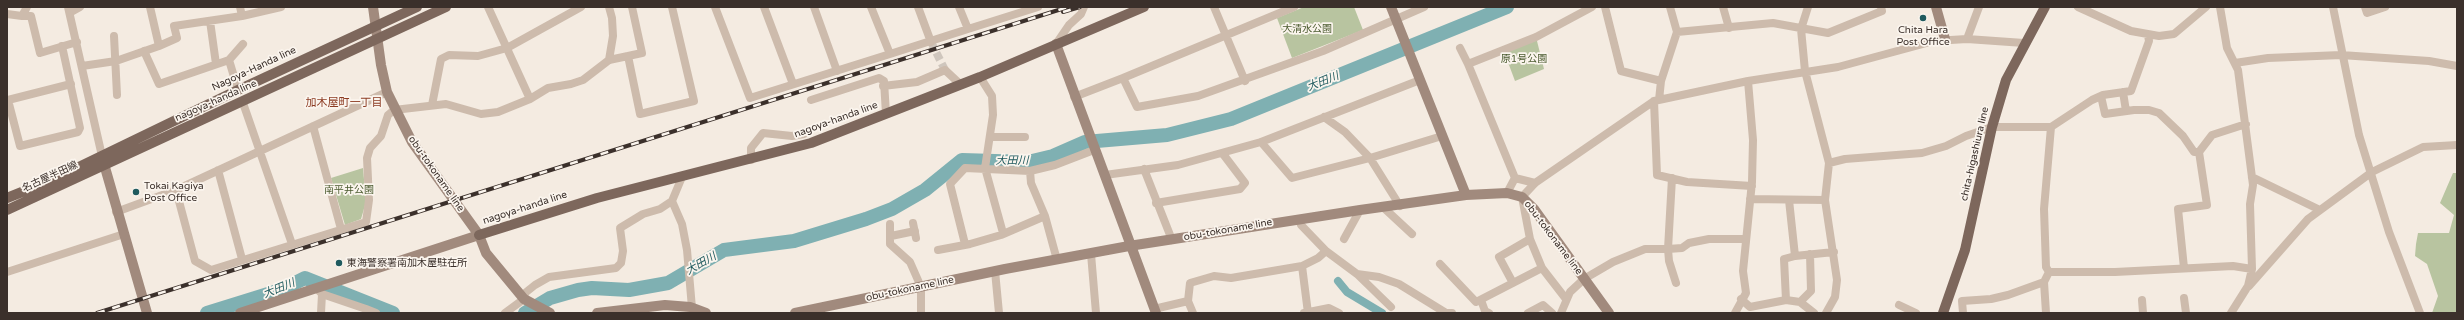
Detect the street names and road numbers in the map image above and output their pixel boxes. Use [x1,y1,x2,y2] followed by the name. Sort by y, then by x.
[210,44,298,94] street label: Nagoya-Handa line
[173,78,259,124] street label: nagoya-handa line
[793,99,879,141] street label: nagoya-handa line
[1958,106,1992,202] street label: chita-higashiura line
[405,134,467,214] street label: obu-tokoname line
[20,159,80,195] street label: 名古屋半田線
[481,189,569,227] street label: nagoya-handa line
[1521,199,1585,277] street label: obu-tokoname line
[1183,216,1273,244] street label: obu-tokoname line
[865,274,955,304] street label: obu-tokoname line

